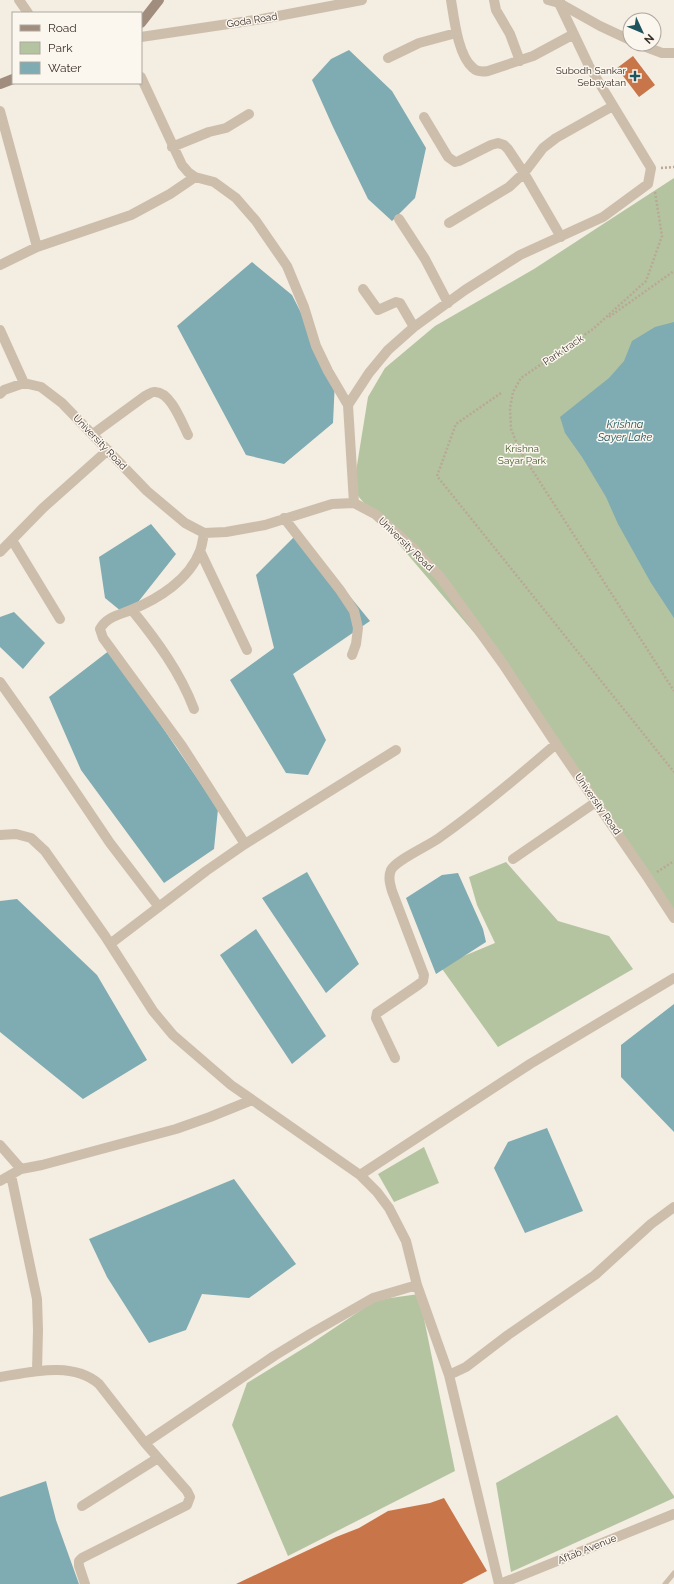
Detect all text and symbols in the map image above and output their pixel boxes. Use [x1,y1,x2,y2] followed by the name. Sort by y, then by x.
[226,11,278,29] street label: Goda Road
[12,12,142,84] legend
[622,12,662,52] north arrow
[48,21,77,35] text: Road
[641,31,656,46] text: N
[48,41,73,55] text: Park
[48,61,82,75] text: Water
[556,65,626,88] place label: Subodh Sankar Sebayatan
[629,70,641,82] marker: Subodh Sankar Sebayatan
[541,332,586,367] street label: Park track
[71,412,129,472] street label: University Road
[597,418,652,444] water label: Krishna Sayer Lake
[498,443,547,466] park label: Krishna Sayar Park
[376,515,436,573] street label: University Road
[573,771,623,837] street label: University Road
[556,1532,618,1566] street label: Aftab Avenue

